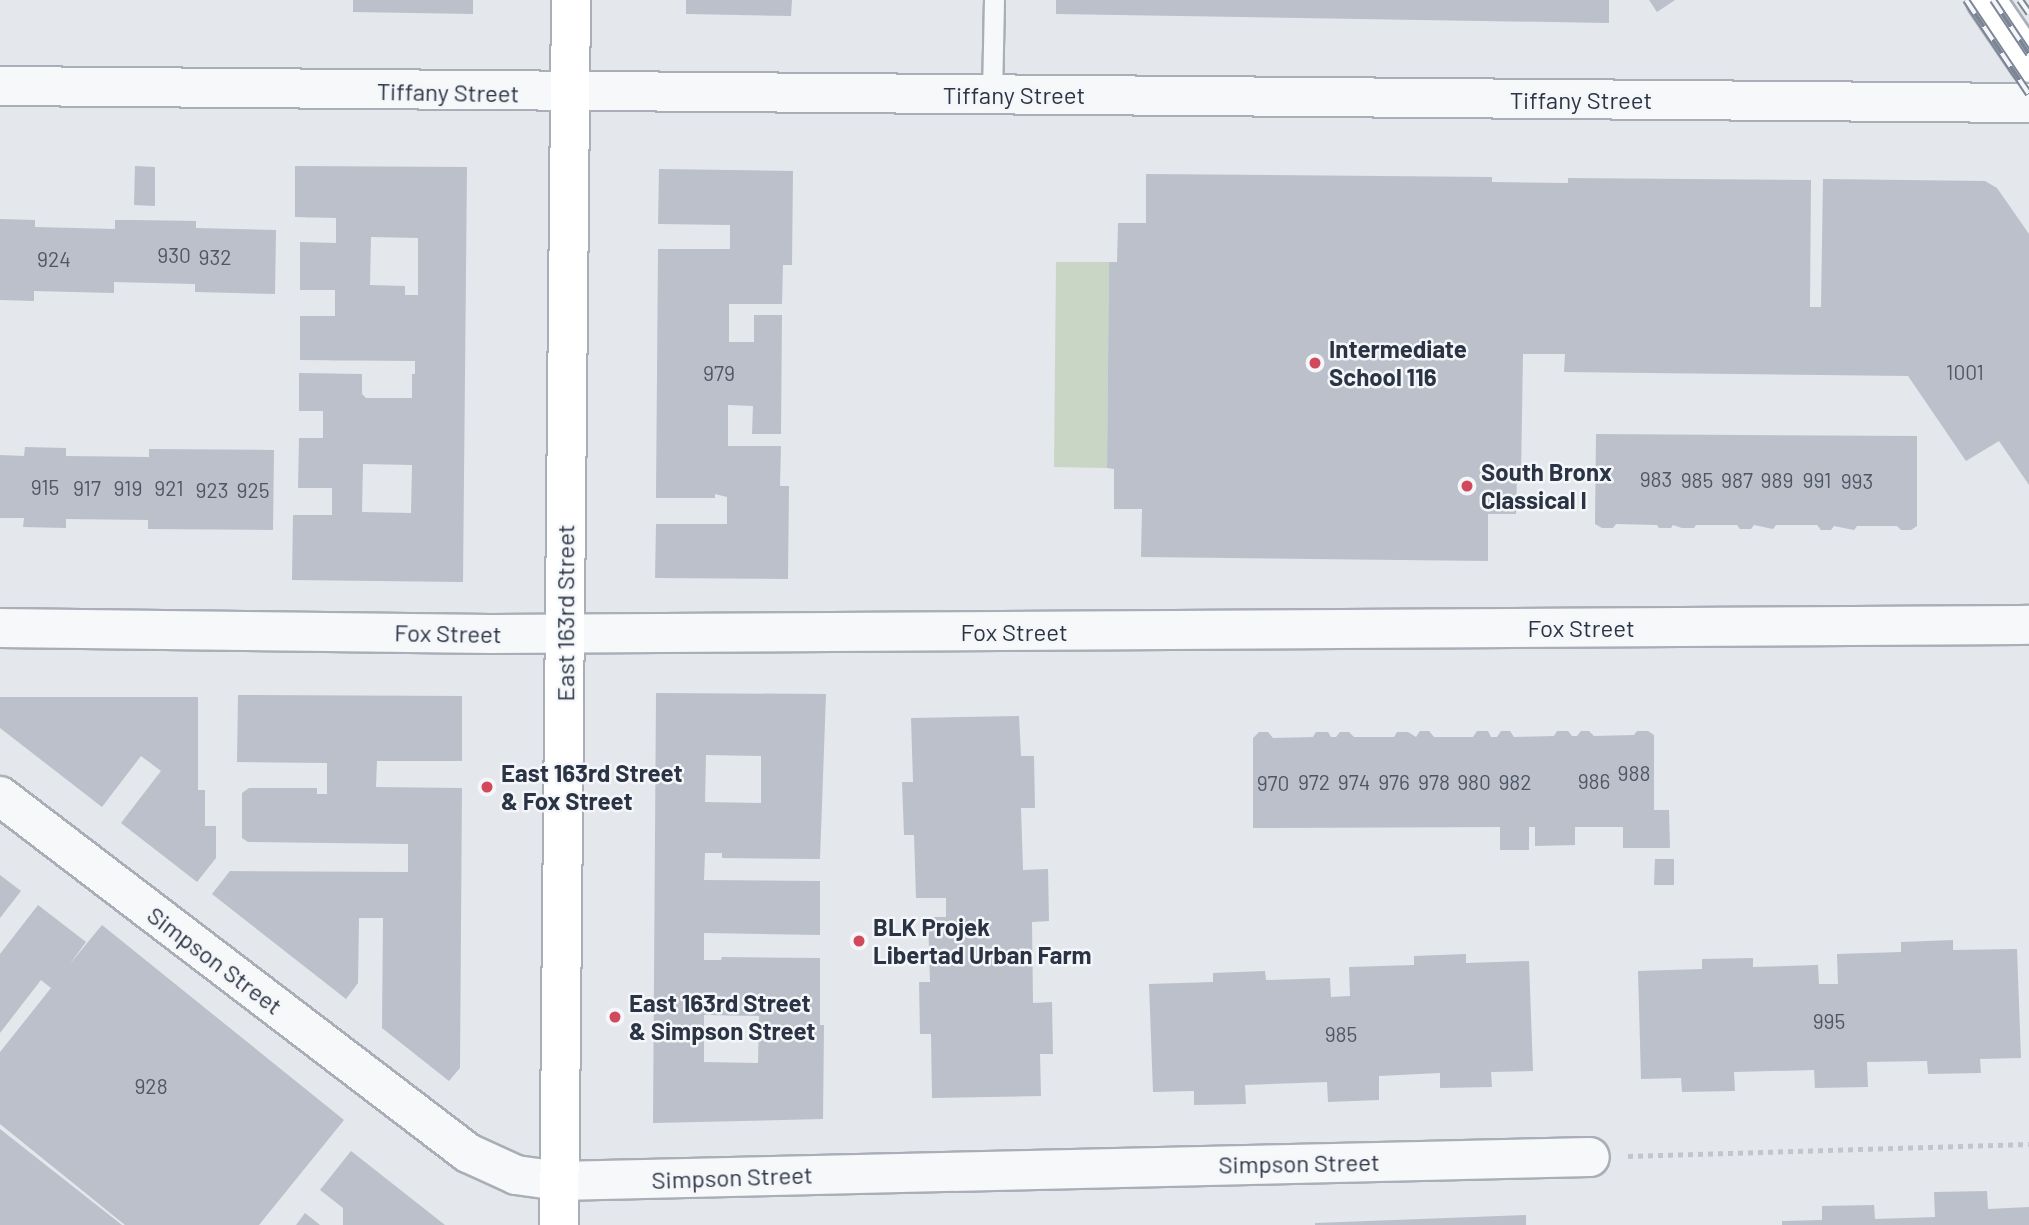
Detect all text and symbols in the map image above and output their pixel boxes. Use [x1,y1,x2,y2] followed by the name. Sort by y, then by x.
[377,76,519,108] street label: Tiffany Street
[943,81,1085,109] street label: Tiffany Street
[1510,86,1652,114] street label: Tiffany Street
[157,242,191,268] house number: 930
[198,244,232,270] house number: 932
[37,246,71,272] house number: 924
[1329,335,1467,391] place label: Intermediate School 116
[1307,355,1323,371] marker: Intermediate School 116
[1946,359,1984,385] house number: 1001
[703,360,735,386] house number: 979
[1481,458,1612,514] place label: South Bronx Classical I
[1640,466,1672,492] house number: 983
[1681,467,1713,493] house number: 985
[1721,467,1753,493] house number: 987
[1761,467,1793,493] house number: 989
[1803,467,1831,493] house number: 991
[1841,468,1873,494] house number: 993
[31,474,59,500] house number: 915
[73,475,101,501] house number: 917
[114,475,142,501] house number: 919
[154,475,184,501] house number: 921
[196,477,228,503] house number: 923
[237,477,269,503] house number: 925
[1459,478,1475,494] marker: South Bronx Classical I
[551,525,579,701] street label: East 163rd Street
[1527,614,1635,642] street label: Fox Street
[394,618,502,648] street label: Fox Street
[960,618,1068,646] street label: Fox Street
[501,759,683,815] place label: East 163rd Street & Fox Street
[1618,760,1650,786] house number: 988
[1578,768,1610,794] house number: 986
[1298,769,1330,795] house number: 972
[1338,769,1370,795] house number: 974
[1378,769,1410,795] house number: 976
[1418,769,1450,795] house number: 978
[1457,769,1491,795] house number: 980
[1498,769,1532,795] house number: 982
[1257,770,1289,796] house number: 970
[479,779,495,795] marker: East 163rd Street & Fox Street
[142,900,288,1020] street label: Simpson Street
[873,913,1092,969] place label: BLK Projek Libertad Urban Farm
[851,933,867,949] marker: BLK Projek Libertad Urban Farm
[629,989,815,1045] place label: East 163rd Street & Simpson Street
[1813,1008,1845,1034] house number: 995
[607,1009,623,1025] marker: East 163rd Street & Simpson Street
[1325,1021,1357,1047] house number: 985
[134,1073,168,1099] house number: 928
[1218,1147,1380,1179] street label: Simpson Street
[651,1160,813,1194] street label: Simpson Street

